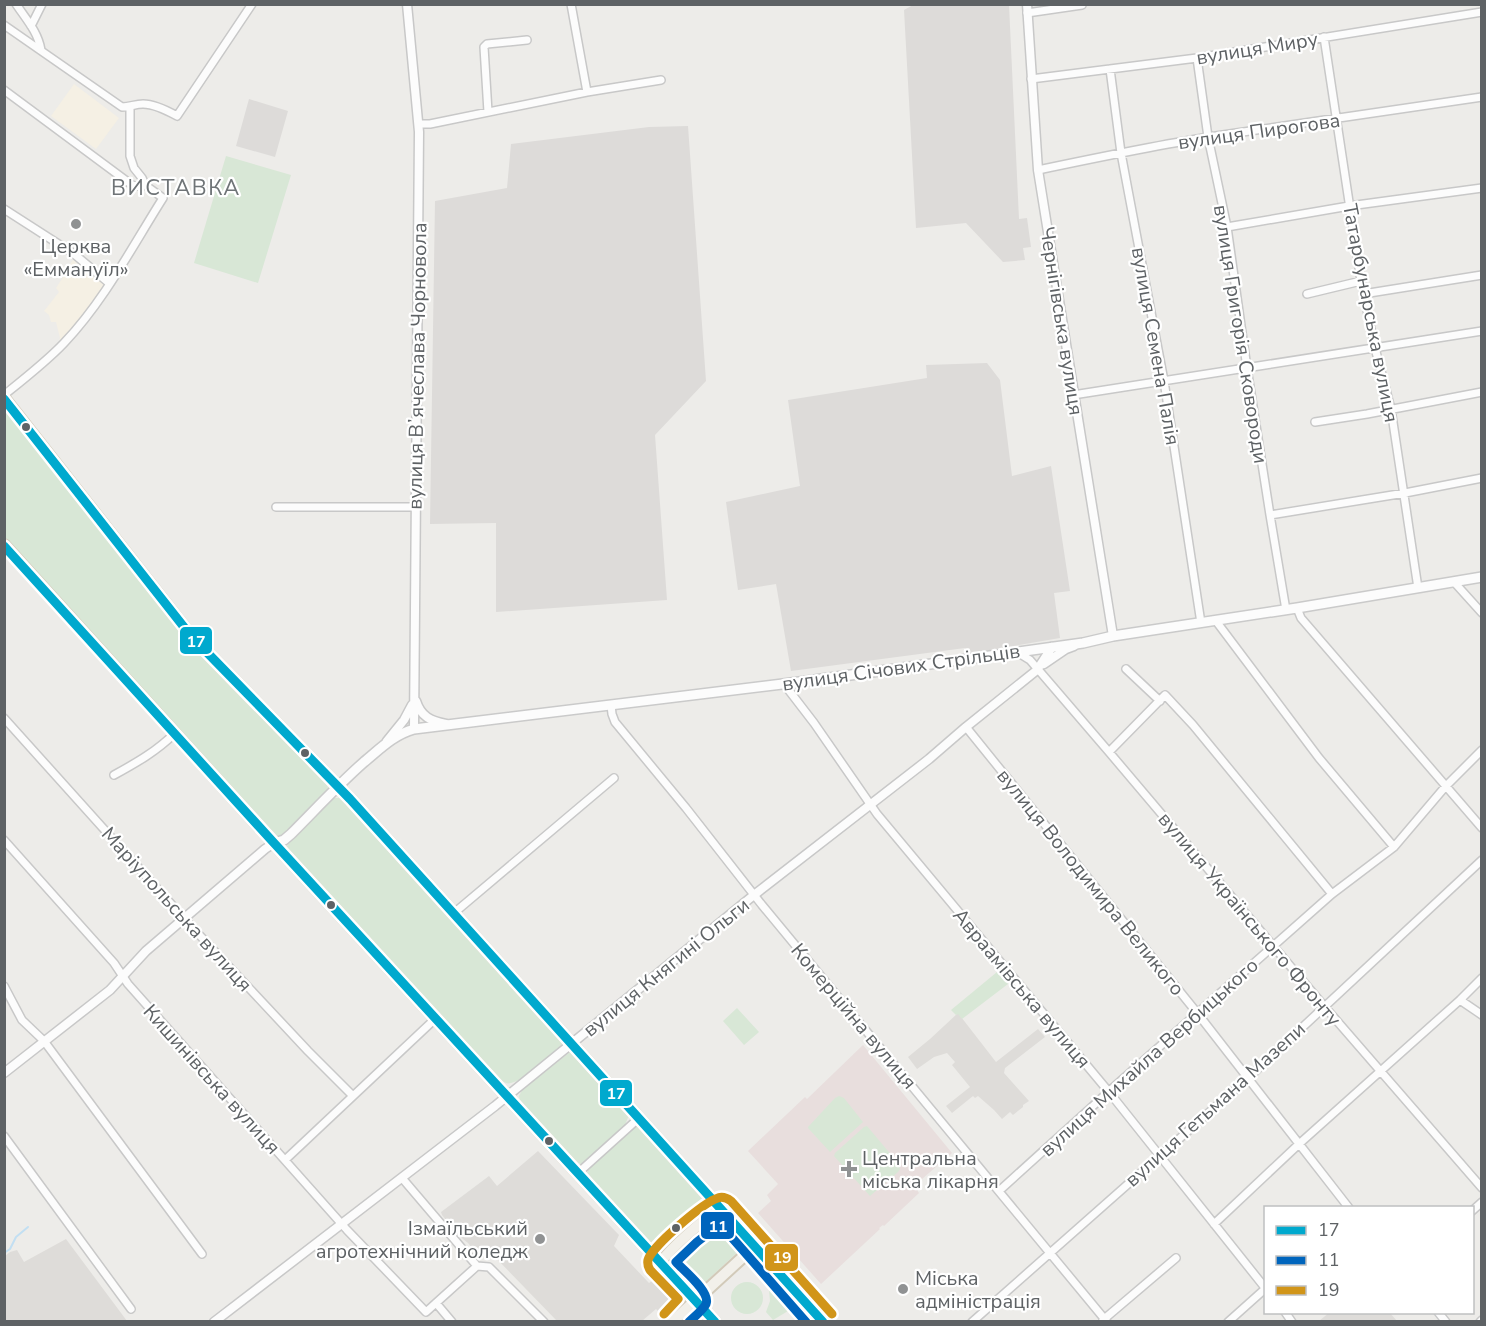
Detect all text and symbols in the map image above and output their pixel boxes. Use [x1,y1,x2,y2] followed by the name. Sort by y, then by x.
[1194,25,1320,71] street label: вулиця Миру
[1176,107,1342,156] street label: вулиця Пирогова
[111,173,241,203] district label: ВИСТАВКА
[1336,201,1405,425] street label: Татарбунарська вулиця
[1207,203,1274,465] street label: вулиця Григорія Сковороди
[69,217,83,231] marker: Церква «Еммануїл»
[401,222,434,510] street label: вулиця Вʼячеслава Чорновола
[1033,225,1090,417] street label: Чернігівська вулиця
[24,233,128,283] place label: Церква «Еммануїл»
[1125,245,1186,447] street label: вулиця Семена Палія
[20,421,32,433] unlabelled marker
[179,626,213,655] line badge: 17
[186,631,206,653] text: 17
[780,637,1022,698] street label: вулиця Січових Стрільців
[299,747,311,759] unlabelled marker
[990,763,1191,1001] street label: вулиця Володимира Великого
[1152,807,1348,1033] street label: вулиця Українського Фронту
[95,821,258,998] street label: Маріупольська вулиця
[577,892,755,1043] street label: вулиця Княгині Ольги
[325,899,337,911] unlabelled marker
[947,903,1097,1074] street label: Авраамівська вулиця
[785,938,923,1095] street label: Комерційна вулиця
[1034,952,1264,1163] street label: вулиця Михайла Вербицького
[137,999,286,1160] street label: Кишинівська вулиця
[1119,1016,1311,1193] street label: вулиця Гетьмана Мазепи
[599,1079,633,1107] line badge: 17
[606,1083,626,1105] text: 17
[543,1135,555,1147] unlabelled marker
[862,1145,999,1195] place label: Центральна міська лікарня
[840,1160,858,1178] marker: Центральна міська лікарня
[1264,1206,1474,1314] legend
[700,1211,735,1240] line badge: 11
[316,1215,528,1265] place label: Ізмаїльський агротехнічний коледж
[708,1216,728,1238] text: 11
[1318,1218,1340,1242] text: 17
[670,1222,682,1234] unlabelled marker
[533,1232,547,1246] marker: Ізмаїльський агротехнічний коледж
[764,1243,799,1272] line badge: 19
[772,1247,792,1269] text: 19
[1318,1248,1340,1272] text: 11
[915,1265,1041,1315] place label: Міська адміністрація
[1318,1278,1340,1302] text: 19
[896,1282,910,1296] marker: Міська адміністрація

